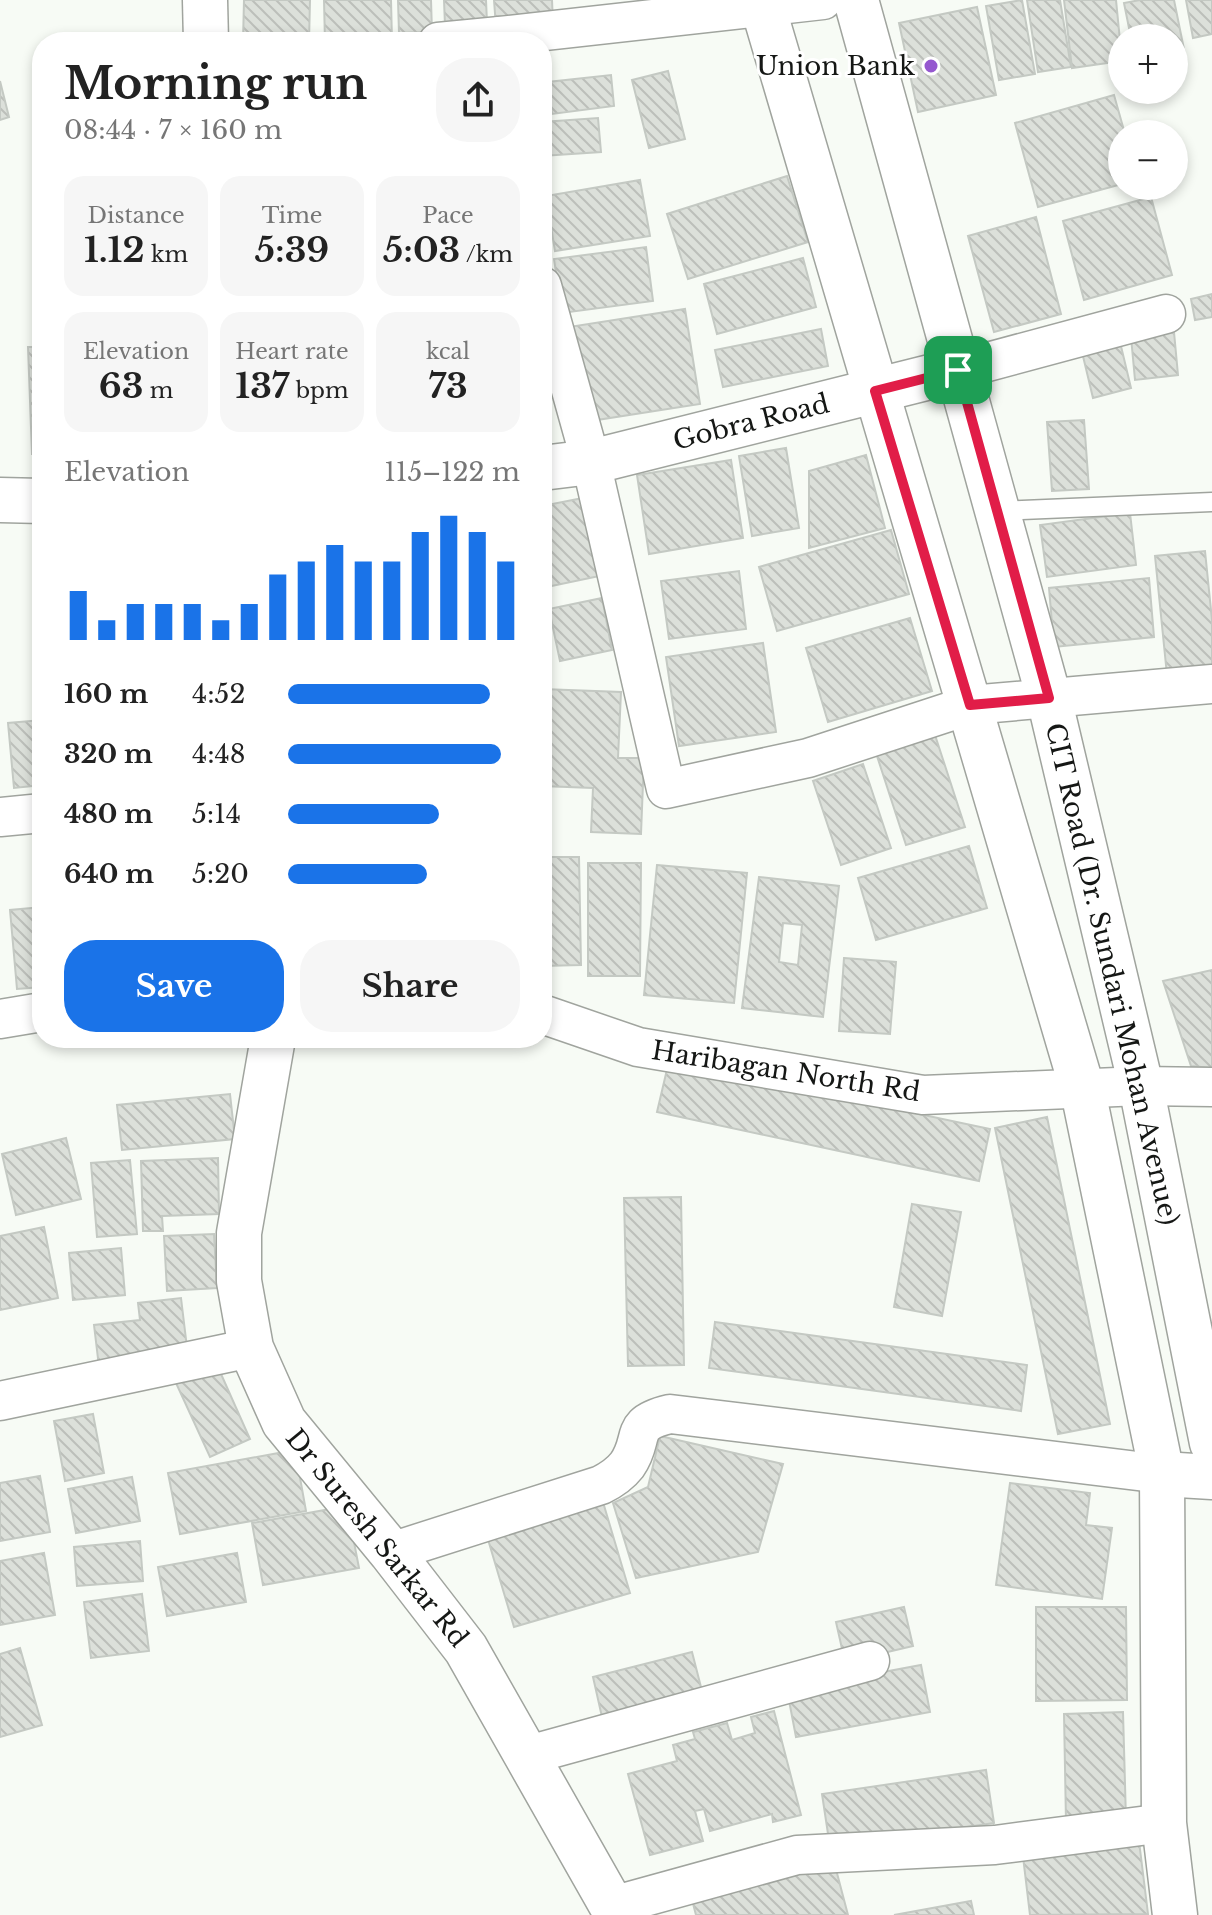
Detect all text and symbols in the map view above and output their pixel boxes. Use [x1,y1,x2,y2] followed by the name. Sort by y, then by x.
[1108,24,1188,200] map controls
[1108,24,1188,104] button: +
[756,50,915,82] place label: Union Bank
[64,56,367,111] text: Morning run
[922,57,940,75] marker: Union Bank
[436,58,520,142] button: share
[64,114,282,146] text: 08:44 · 7 × 160 m
[1108,120,1188,200] button: −
[88,202,185,229] text: Distance
[262,202,322,229] text: Time
[422,202,474,229] text: Pace
[84,229,145,271] text: 1.12
[255,229,329,271] text: 5:39
[383,229,460,271] text: 5:03
[145,241,188,268] text: km
[460,241,513,268] text: /km
[924,336,992,404] pin
[83,338,189,365] text: Elevation
[235,338,349,365] text: Heart rate
[426,338,470,365] text: kcal
[936,348,980,392] icon: arrive
[99,365,143,407] text: 63
[235,365,289,407] text: 137
[428,365,468,407] text: 73
[143,377,173,404] text: m
[289,377,349,404] text: bpm
[670,387,832,457] street label: Gobra Road
[64,456,190,488] text: Elevation
[384,456,520,488] text: 115–122 m
[64,678,148,710] text: 160 m
[192,678,245,710] text: 4:52
[1039,720,1185,1228] street label: CIT Road (Dr. Sundari Mohan Avenue)
[64,738,153,770] text: 320 m
[192,738,246,770] text: 4:48
[64,798,153,830] text: 480 m
[192,798,241,830] text: 5:14
[64,858,154,890] text: 640 m
[192,858,249,890] text: 5:20
[64,940,284,1032] button: Save
[300,940,520,1032] button: Share
[649,1034,923,1108] street label: Haribagan North Rd
[279,1422,475,1654] street label: Dr Suresh Sarkar Rd

